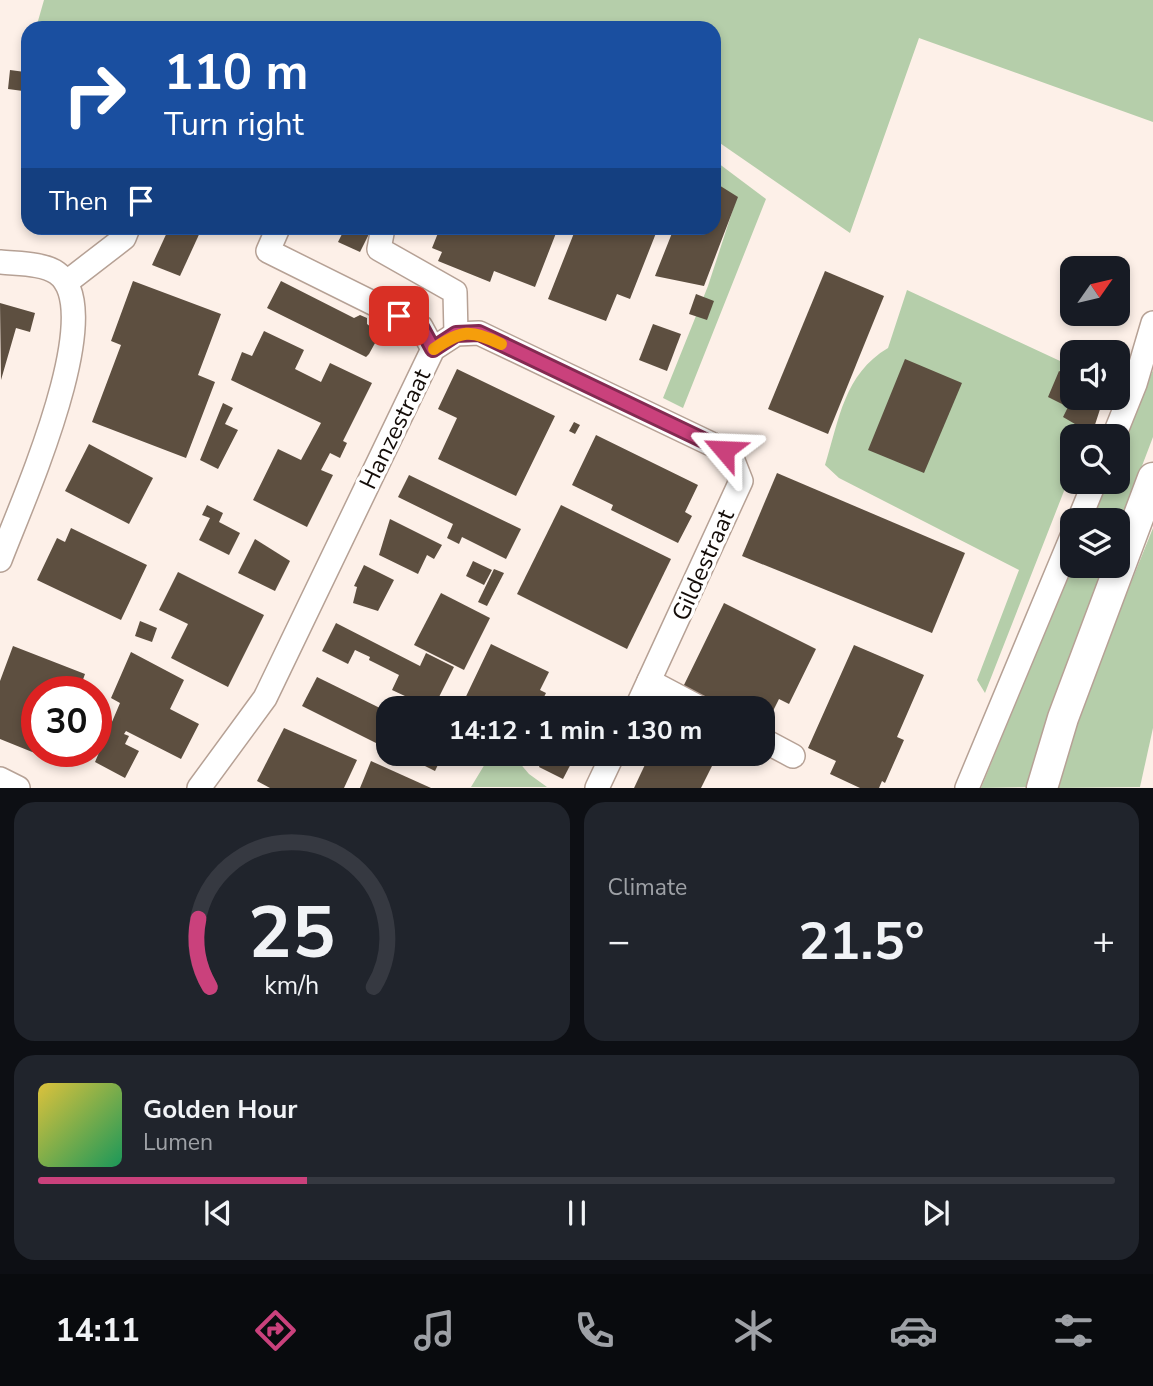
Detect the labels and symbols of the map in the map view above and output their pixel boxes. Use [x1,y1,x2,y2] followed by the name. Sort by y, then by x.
[1060,256,1130,326] north arrow
[369,286,429,346] pin
[352,363,438,495] street label: Hanzestraat
[687,413,761,487] position arrow
[664,504,742,626] street label: Gildestraat
[21,676,112,767] speed limit sign: 30

